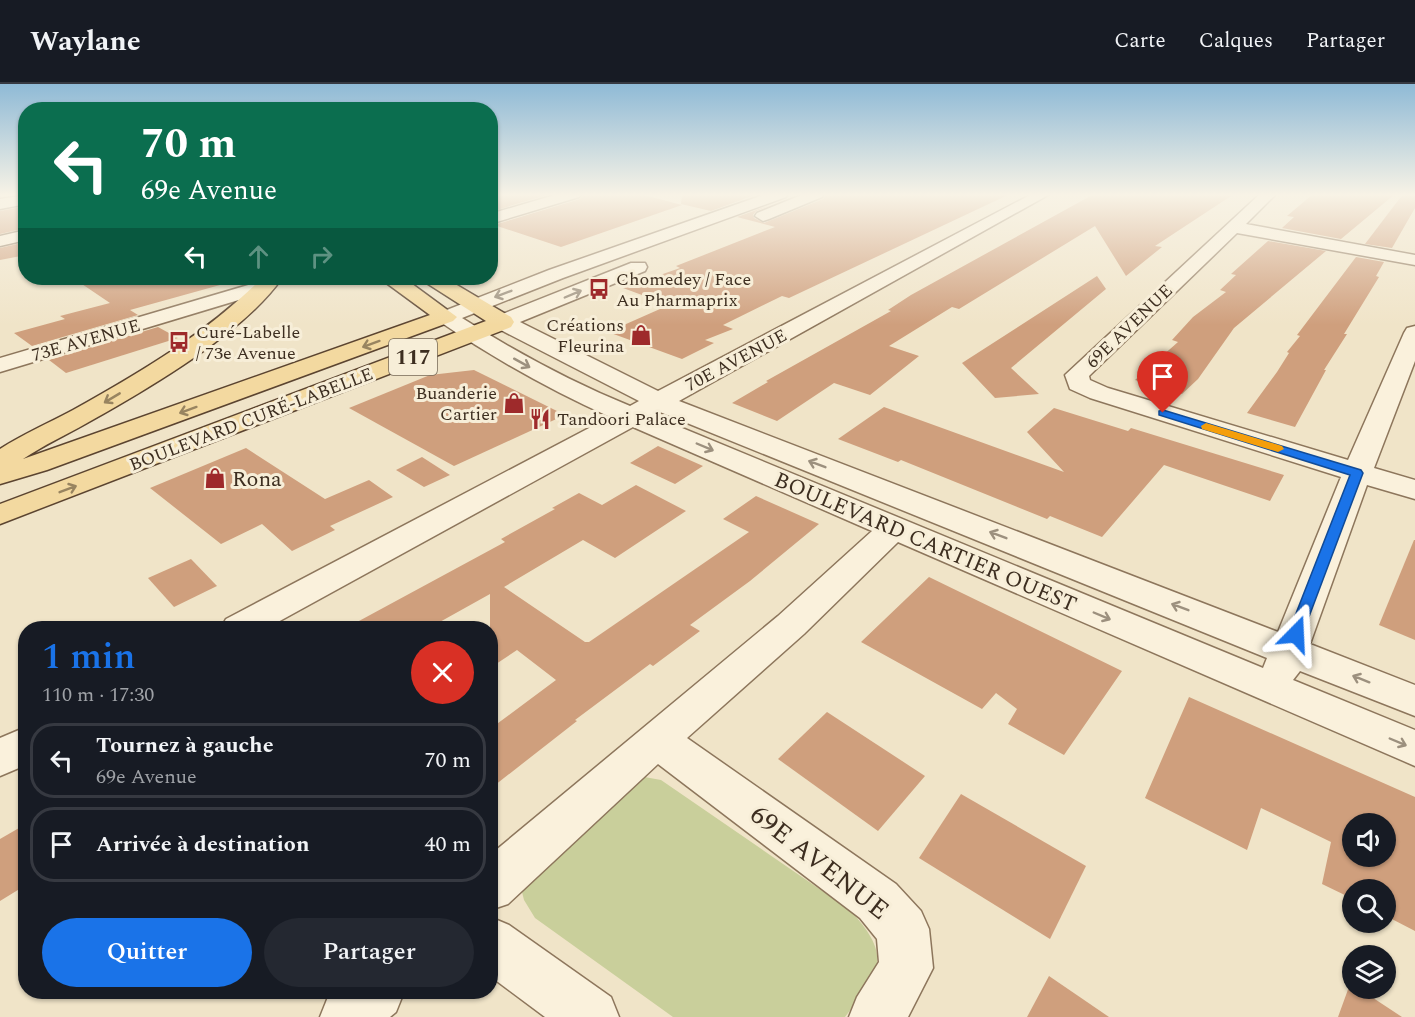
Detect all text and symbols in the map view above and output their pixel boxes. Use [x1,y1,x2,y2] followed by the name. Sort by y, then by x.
[30,20,141,63] text: Waylane
[1114,25,1166,57] text: Carte
[1199,25,1273,57] text: Calques
[1306,25,1385,57] text: Partager
[141,113,236,176] text: 70 m
[42,126,120,204] icon: left
[141,170,277,212] text: 69e Avenue
[179,240,212,273] icon: left
[242,240,275,273] icon: ahead
[305,240,338,273] icon: right
[616,266,751,314] place label: Chomedey / Face Au Pharmaprix
[587,277,611,301] bus stop icon: Chomedey / Face Au Pharmaprix
[1080,278,1179,375] street label: 69E AVENUE
[564,288,582,299] one-way arrow
[494,289,512,300] one-way arrow
[29,312,144,369] street label: 73E AVENUE
[546,312,624,360] place label: Créations Fleurina
[196,319,300,367] place label: Curé-Labelle / 73e Avenue
[681,322,792,399] street label: 70E AVENUE
[629,323,653,347] shop icon: Créations Fleurina
[167,330,191,354] bus stop icon: Curé-Labelle / 73e Avenue
[362,339,381,350] one-way arrow
[389,339,437,375] road number: 117
[1137,351,1188,413] pin
[512,358,530,369] one-way arrow
[125,360,377,478] street label: BOULEVARD CURÉ-LABELLE
[1146,360,1179,393] icon: arrive
[416,380,497,428] place label: Buanderie Cartier
[502,391,526,415] shop icon: Buanderie Cartier
[103,393,121,404] one-way arrow
[179,406,198,417] one-way arrow
[557,406,686,433] place label: Tandoori Palace
[528,407,552,431] restaurant icon: Tandoori Palace
[696,442,714,454] one-way arrow
[808,458,826,469] one-way arrow
[232,463,282,496] place label: Rona
[769,463,1082,621] street label: BOULEVARD CARTIER OUEST
[203,466,227,490] shop icon: Rona
[58,483,77,494] one-way arrow
[989,529,1008,540] one-way arrow
[1171,600,1189,611] one-way arrow
[1264,602,1328,666] position arrow
[1093,611,1111,622] one-way arrow
[42,630,135,685] text: 1 min
[411,641,474,704] button: close
[1352,673,1371,684] one-way arrow
[42,680,154,710] text: 110 m · 17:30
[96,729,274,762] text: Tournez à gauche
[1388,737,1406,748] one-way arrow
[45,744,78,777] icon: left
[425,744,471,777] text: 70 m
[96,762,197,792] text: 69e Avenue
[740,795,898,931] street label: 69E AVENUE
[1342,813,1396,999] map controls
[1342,813,1396,867] button: sound
[45,828,78,861] icon: arrive
[96,828,310,861] text: Arrivée à destination
[425,828,471,861] text: 40 m
[1342,879,1396,933] button: search
[42,918,252,987] button: Quitter
[264,918,474,987] button: Partager
[1342,945,1396,999] button: layers

